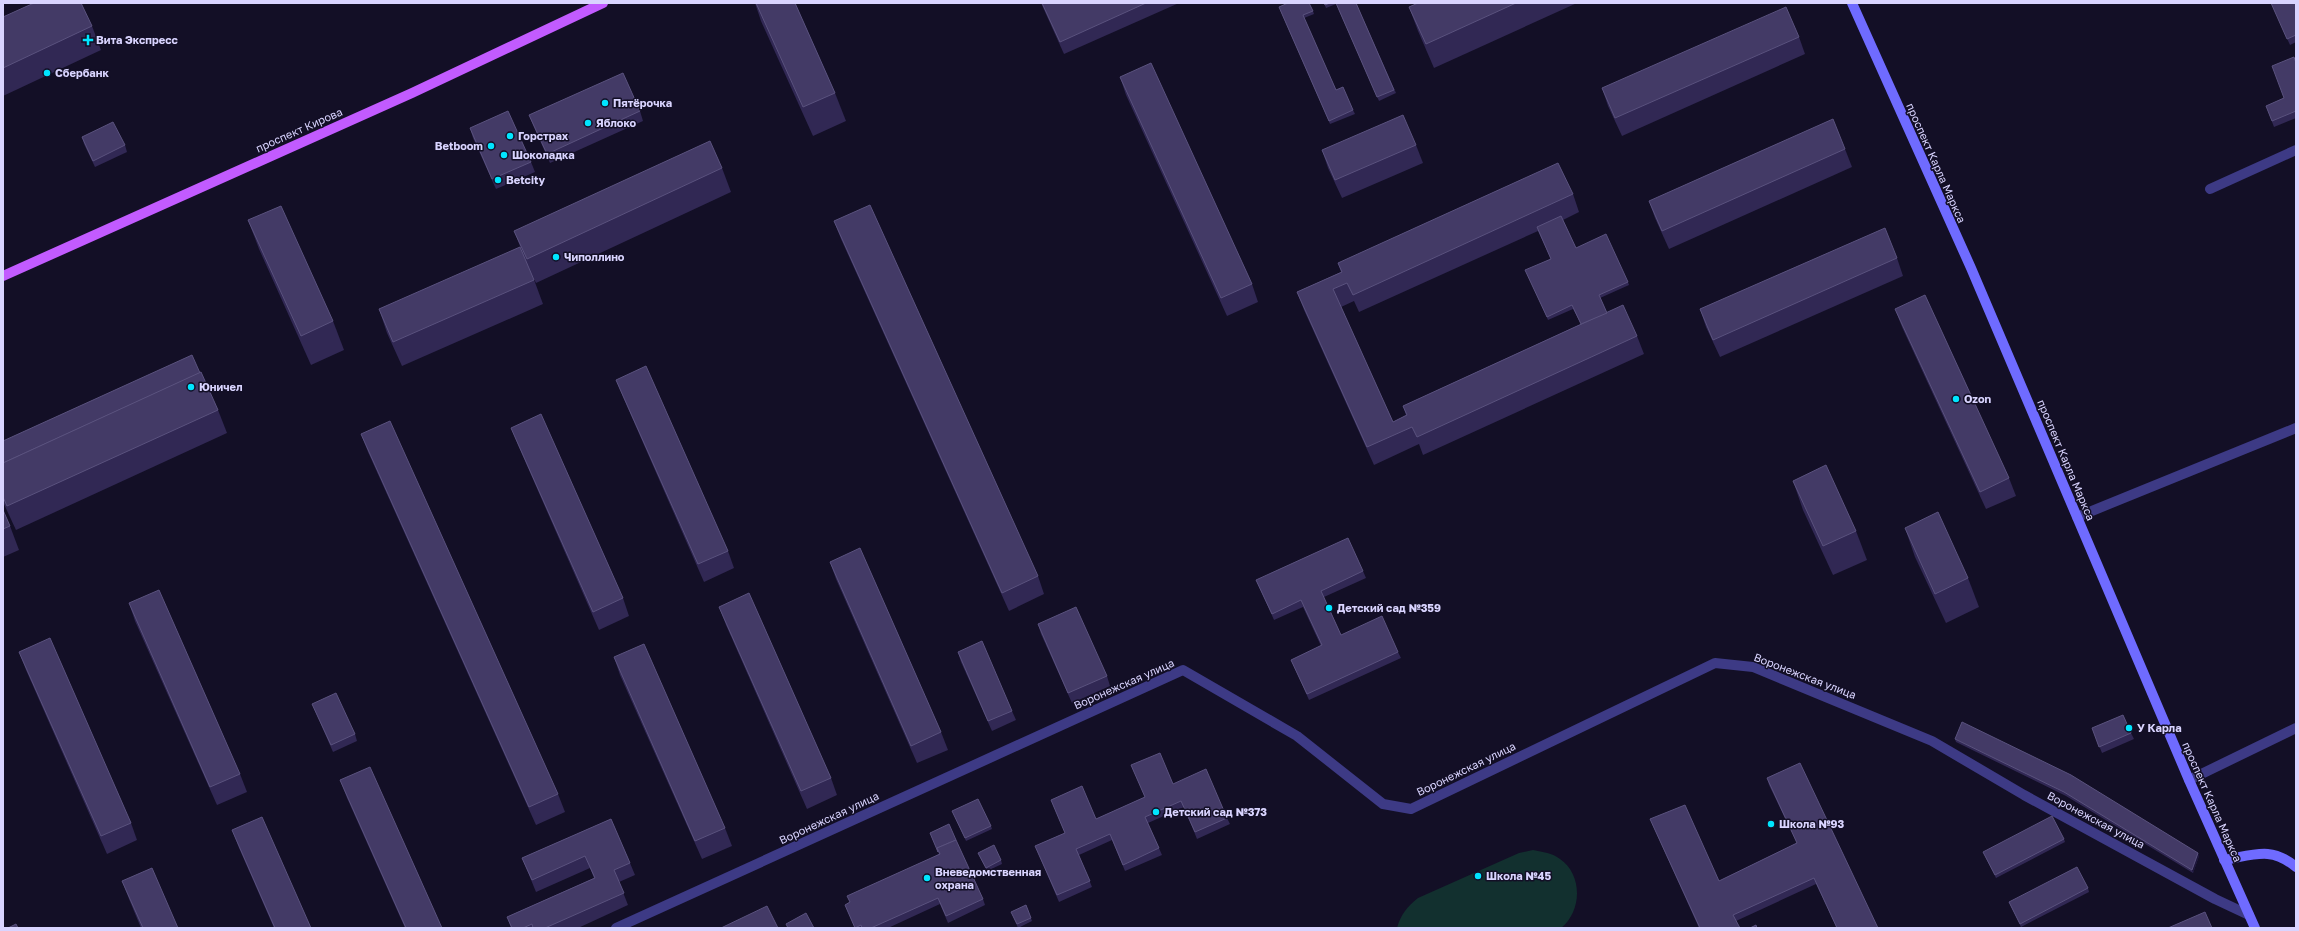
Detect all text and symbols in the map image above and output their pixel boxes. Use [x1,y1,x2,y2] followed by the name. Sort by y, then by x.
[96,33,179,46] place label: Вита Экспресс
[83,35,93,45] marker: Вита Экспресс
[55,66,109,79] place label: Сбербанк
[42,68,52,78] marker: Сбербанк
[613,96,672,109] place label: Пятёрочка
[600,98,610,108] marker: Пятёрочка
[1904,101,1969,225] street label: проспект Карла Маркса
[253,105,344,155] street label: проспект Кирова
[596,116,637,129] place label: Яблоко
[583,118,593,128] marker: Яблоко
[518,129,569,142] place label: Горстрах
[505,131,515,141] marker: Горстрах
[435,139,483,152] place label: Betboom
[486,141,496,151] marker: Betboom
[512,148,575,161] place label: Шоколадка
[499,150,509,160] marker: Шоколадка
[506,173,545,186] place label: Betcity
[493,175,503,185] marker: Betcity
[564,250,625,263] place label: Чиполлино
[551,252,561,262] marker: Чиполлино
[199,380,243,393] place label: Юничел
[186,382,196,392] marker: Юничел
[1964,392,1992,405] place label: Ozon
[1951,394,1961,404] marker: Ozon
[2035,397,2098,522] street label: проспект Карла Маркса
[1337,601,1441,614] place label: Детский сад №359
[1324,603,1334,613] marker: Детский сад №359
[1752,650,1858,701] street label: Воронежская улица
[1072,656,1176,712] street label: Воронежская улица
[2137,721,2182,734] place label: У Карла
[2124,723,2134,733] marker: У Карла
[1414,739,1517,798] street label: Воронежская улица
[2180,740,2245,864] street label: проспект Карла Маркса
[2045,788,2147,851] street label: Воронежская улица
[777,789,881,846] street label: Воронежская улица
[1164,805,1267,818] place label: Детский сад №373
[1151,807,1161,817] marker: Детский сад №373
[1779,817,1845,830] place label: Школа №93
[1766,819,1776,829] marker: Школа №93
[935,865,1041,891] place label: Вневедомственная охрана
[1486,869,1551,882] place label: Школа №45
[1473,871,1483,881] marker: Школа №45
[922,873,932,883] marker: Вневедомственная охрана

